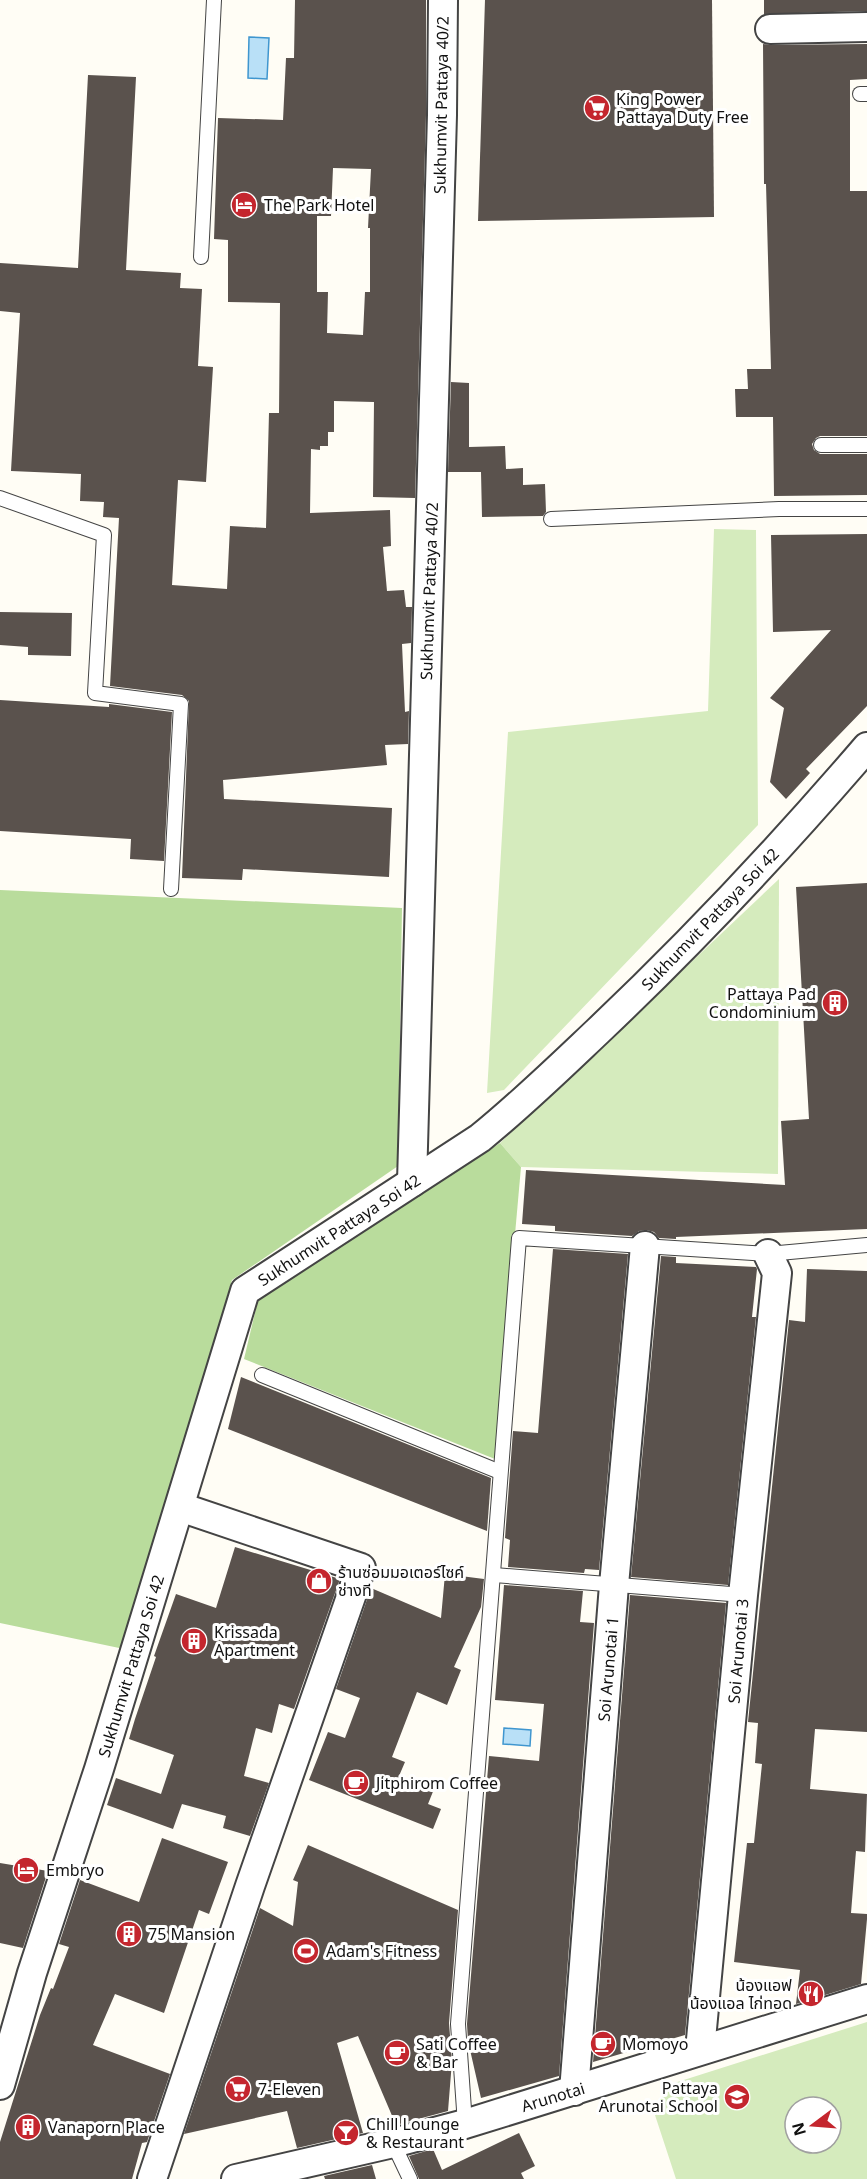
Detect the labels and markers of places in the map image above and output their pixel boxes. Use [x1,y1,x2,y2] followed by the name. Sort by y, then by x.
[616,88,749,130] place label: King Power Pattaya Duty Free
[582,93,612,123] supermarket icon: King Power Pattaya Duty Free
[229,190,259,220] hotel icon: The Park Hotel
[264,194,374,218] place label: The Park Hotel
[709,983,816,1025] place label: Pattaya Pad Condominium
[820,988,850,1018] building icon: Pattaya Pad Condominium
[338,1561,464,1603] place label: ร้านซ่อมมอเตอร์ไซค์ ช่างที
[304,1566,334,1596] shop icon: ร้านซ่อมมอเตอร์ไซค์ ช่างที
[214,1621,295,1663] place label: Krissada Apartment
[179,1626,209,1656] building icon: Krissada Apartment
[341,1768,371,1798] cafe icon: Jitphirom Coffee
[374,1772,498,1796] place label: Jitphirom Coffee
[11,1855,41,1885] hotel icon: Embryo
[46,1859,104,1883] place label: Embryo
[114,1919,144,1949] building icon: 75 Mansion
[148,1923,235,1947] place label: 75 Mansion
[291,1936,321,1966] sports icon: Adam's Fitness
[326,1940,437,1964] place label: Adam's Fitness
[690,1974,792,2016] place label: น้องแอฟ น้องแอล ไก่ทอด
[796,1979,826,2009] restaurant icon: น้องแอฟ น้องแอล ไก่ทอด
[588,2029,618,2059] cafe icon: Momoyo
[416,2033,497,2075] place label: Sati Coffee & Bar
[622,2033,688,2057] place label: Momoyo
[382,2038,412,2068] cafe icon: Sati Coffee & Bar
[223,2074,253,2104] supermarket icon: 7-Eleven
[599,2077,718,2119] place label: Pattaya Arunotai School
[258,2078,321,2102] place label: 7-Eleven
[722,2082,752,2112] school or university icon: Pattaya Arunotai School
[13,2112,43,2142] building icon: Vanaporn Place
[366,2113,464,2155] place label: Chill Lounge & Restaurant
[48,2116,165,2140] place label: Vanaporn Place
[331,2118,361,2148] bar icon: Chill Lounge & Restaurant

